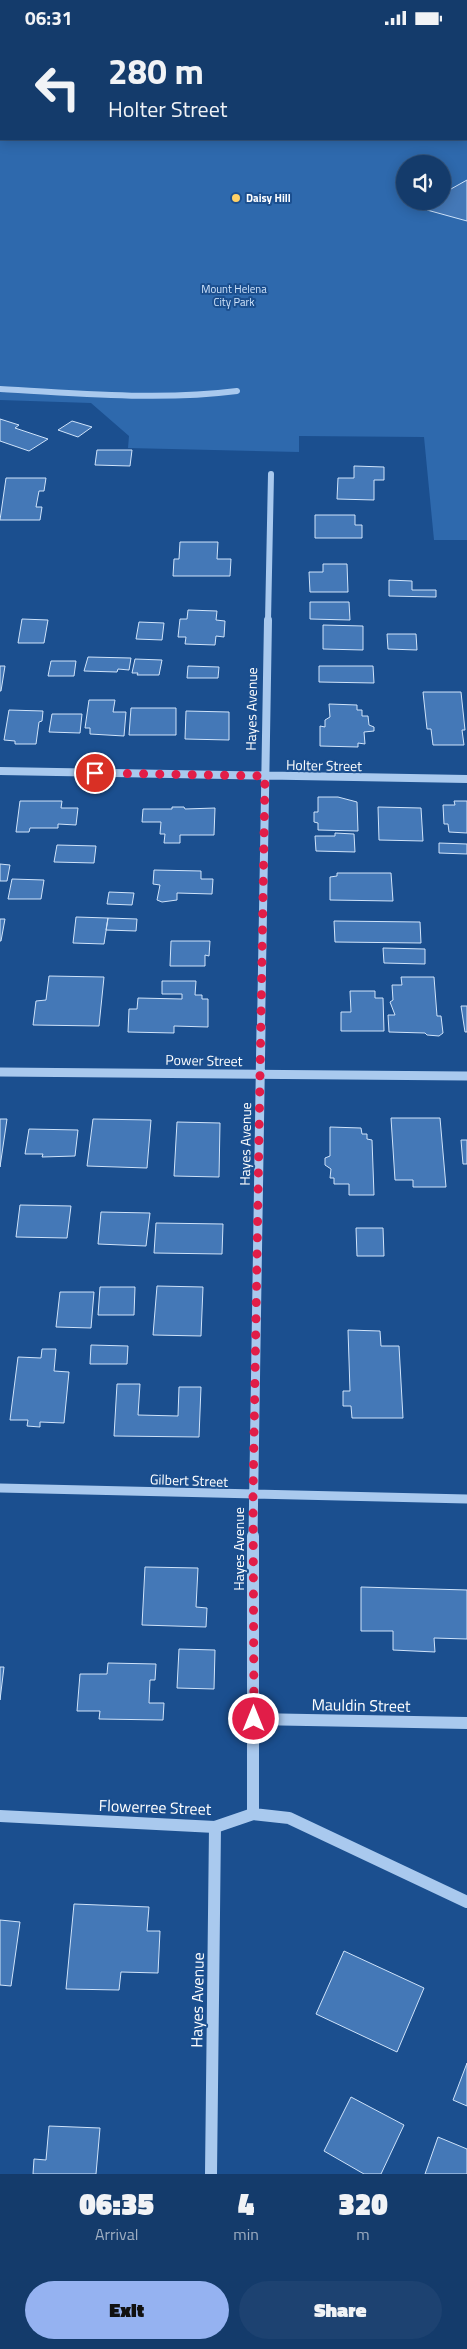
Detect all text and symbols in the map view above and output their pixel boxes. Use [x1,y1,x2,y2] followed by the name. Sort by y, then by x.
[25,3,72,32] text: 06:31
[108,44,204,98] text: 280 m
[25,55,90,120] icon: left
[108,92,227,126] text: Holter Street
[396,155,451,210] map controls
[396,155,451,210] button: sound
[246,190,291,206] place label: Daisy Hill
[230,192,242,204] marker: Daisy Hill
[201,281,267,310] park label: Mount Helena City Park
[240,667,262,751] street label: Hayes Avenue
[74,752,116,794] pin
[286,754,362,776] street label: Holter Street
[81,759,109,787] icon: arrive
[165,1049,243,1071] street label: Power Street
[234,1102,256,1186] street label: Hayes Avenue
[150,1468,229,1492] street label: Gilbert Street
[228,1507,249,1591] street label: Hayes Avenue
[227,1692,279,1744] position arrow
[311,1692,411,1718] street label: Mauldin Street
[98,1793,212,1821] street label: Flowerree Street
[184,1952,210,2048] street label: Hayes Avenue
[79,2181,154,2227] text: 06:35
[238,2181,254,2227] text: 4
[338,2181,388,2227] text: 320
[95,2222,138,2246] text: Arrival
[233,2222,259,2246] text: min
[356,2222,370,2246] text: m
[25,2281,229,2339] button: Exit
[239,2281,442,2339] button: Share

